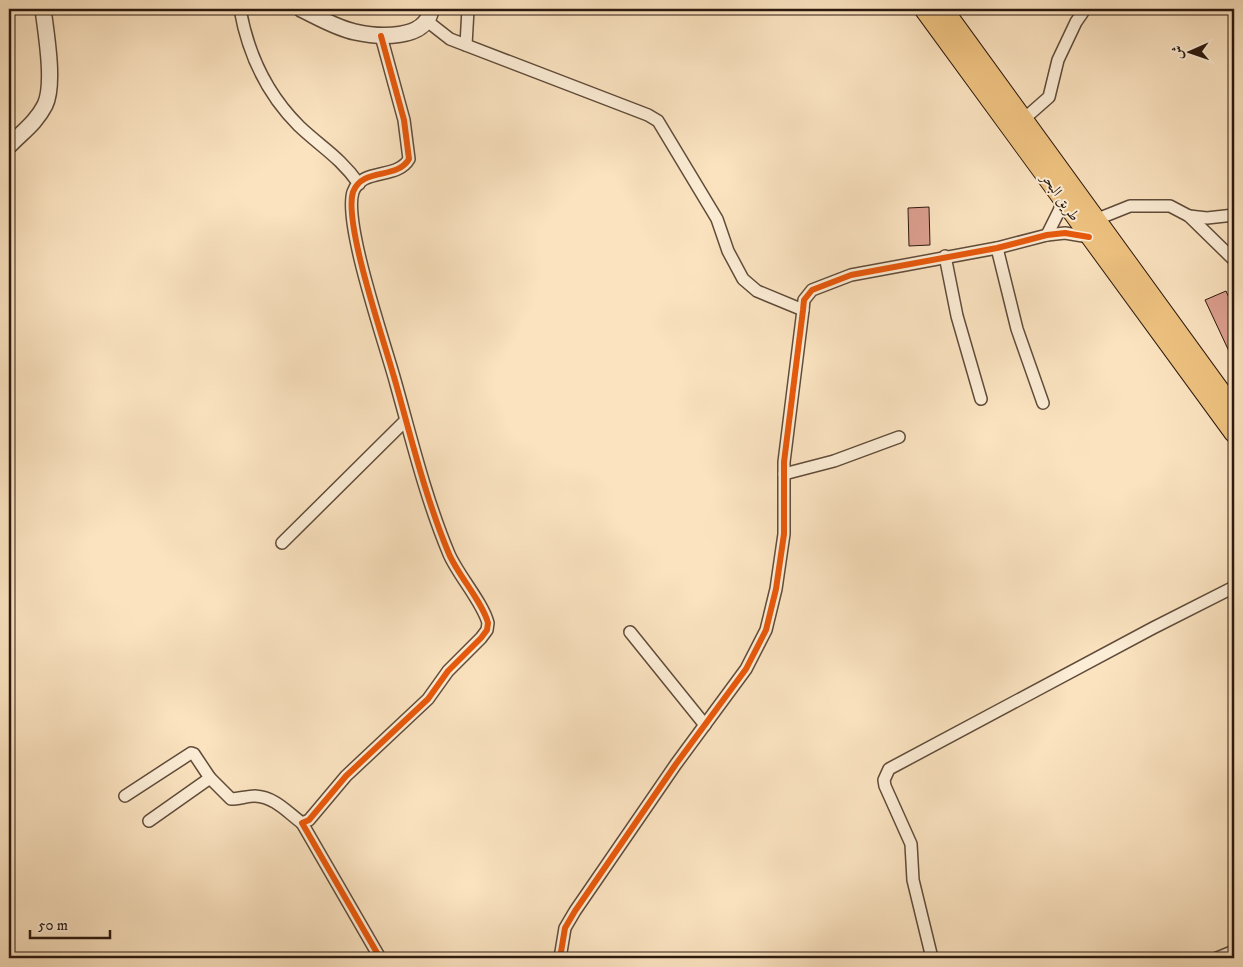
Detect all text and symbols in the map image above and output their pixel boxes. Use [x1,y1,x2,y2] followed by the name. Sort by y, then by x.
[1166,28,1216,78] north arrow
[1169,45,1187,60] text: ش
[1036,168,1084,225] street label: طريق البحر
[30,907,110,939] scale bar
[38,916,68,935] text: 50 m

